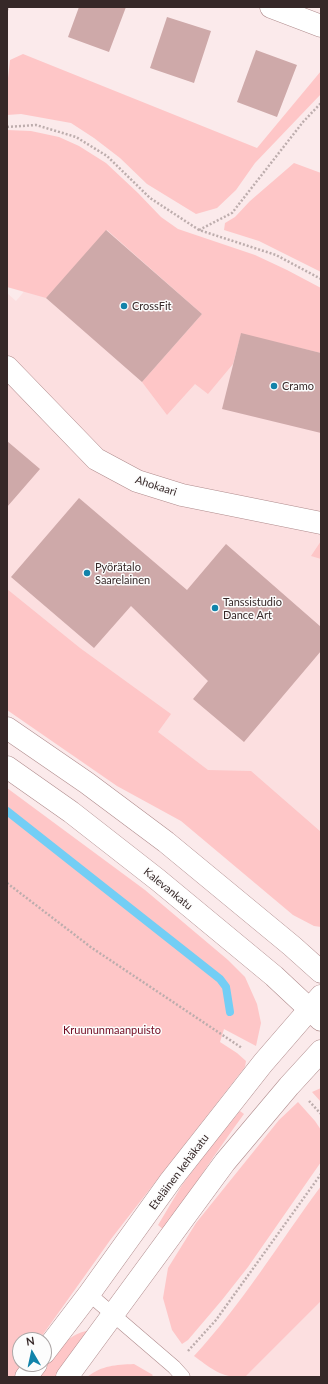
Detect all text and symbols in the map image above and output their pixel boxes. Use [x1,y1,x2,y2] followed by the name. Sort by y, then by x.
[132,299,171,313] place label: CrossFit
[119,301,129,311] marker: CrossFit
[282,379,314,393] place label: Cramo
[269,381,279,391] marker: Cramo
[134,473,178,499] street label: Ahokaari
[95,560,150,586] place label: Pyörätalo Saarelainen
[82,568,92,578] marker: Pyörätalo Saarelainen
[223,595,282,621] place label: Tanssistudio Dance Art
[210,603,220,613] marker: Tanssistudio Dance Art
[141,865,195,913] street label: Kalevankatu
[63,1023,161,1037] park label: Kruununmaanpuisto
[146,1132,212,1212] street label: Eteläinen kehäkatu
[12,1332,52,1372] north arrow
[25,1334,35,1348] text: N

